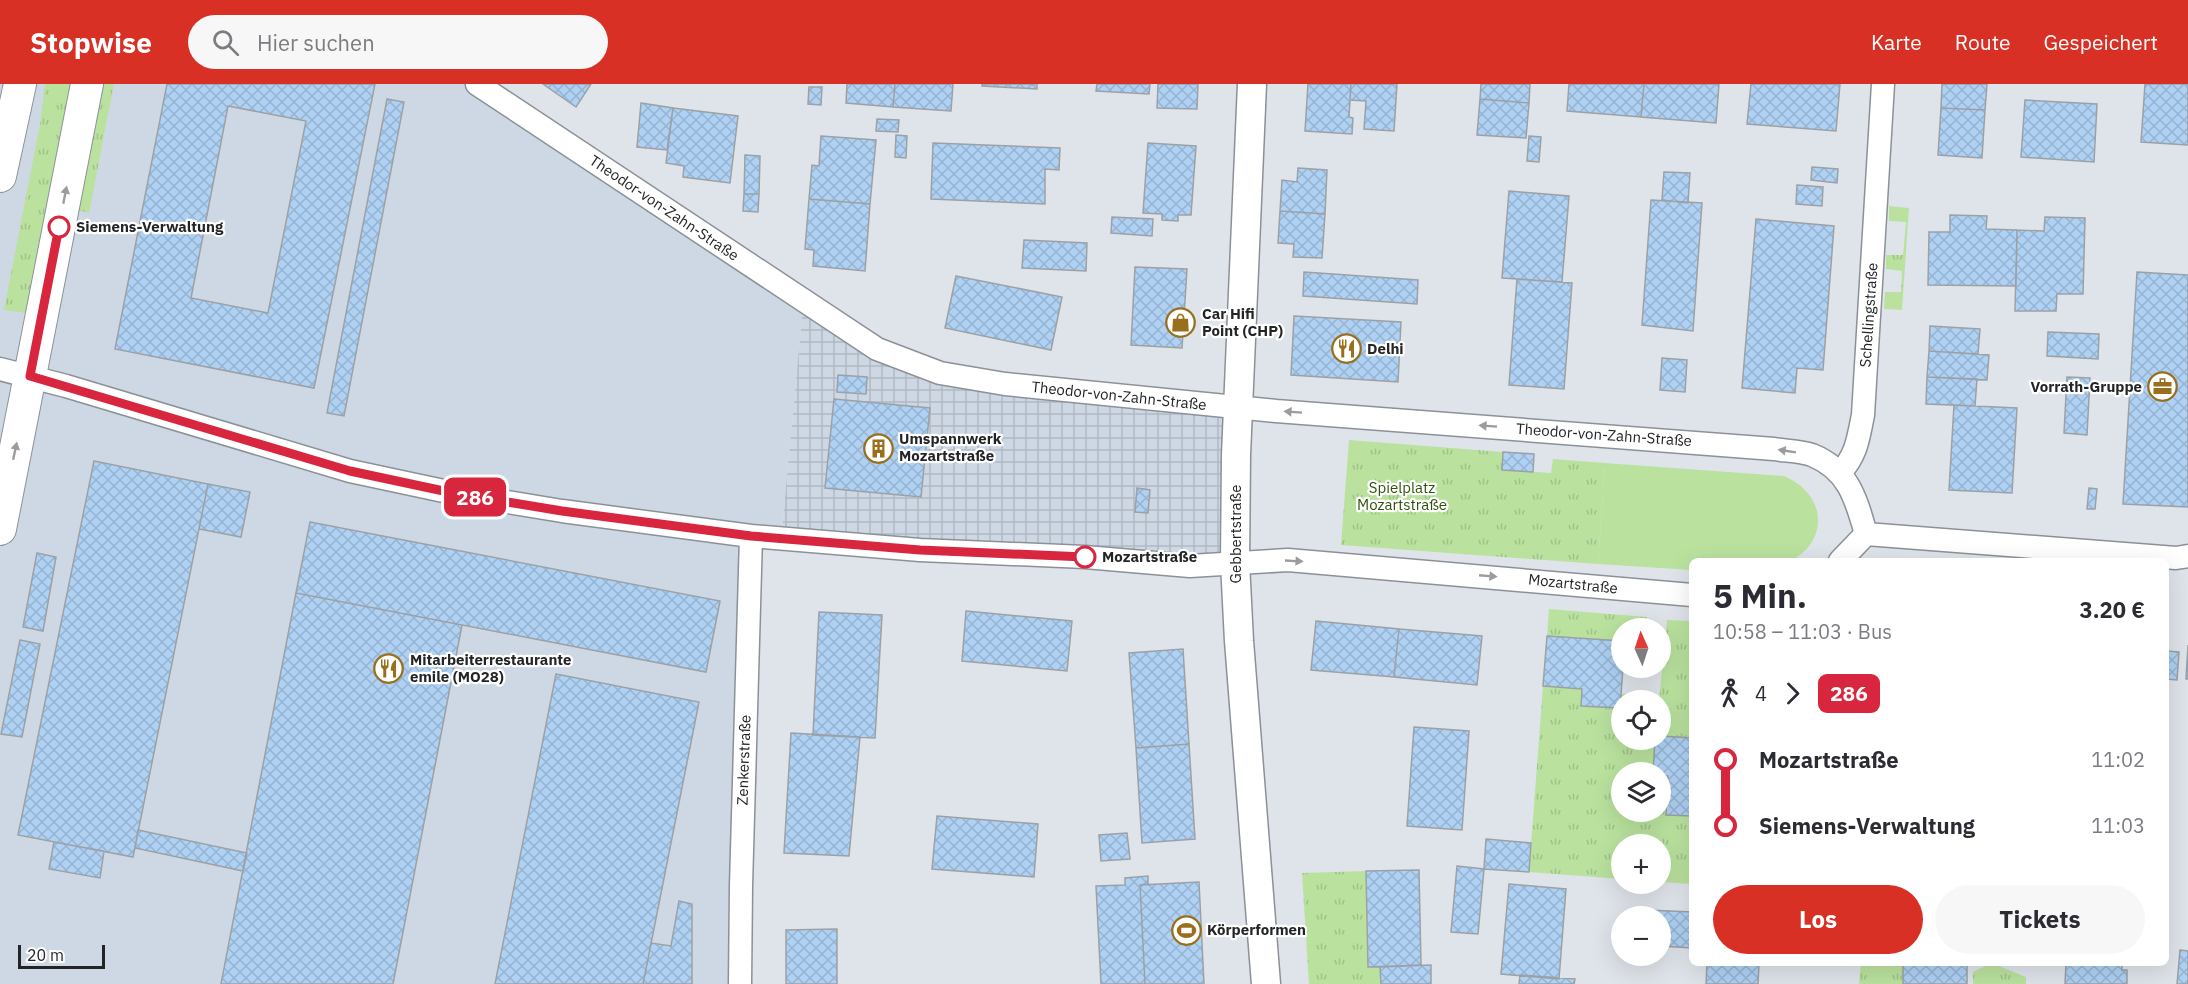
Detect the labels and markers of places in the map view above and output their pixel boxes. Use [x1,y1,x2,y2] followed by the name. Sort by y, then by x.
[48,216,70,238] marker: Siemens-Verwaltung
[76,217,224,236] place label: Siemens-Verwaltung
[1202,304,1283,340] place label: Car Hifi Point (CHP)
[1165,307,1197,339] shop icon: Car Hifi Point (CHP)
[1330,333,1362,365] restaurant icon: Delhi
[1367,339,1404,358] place label: Delhi
[2147,371,2179,403] office icon: Vorrath-Gruppe
[2031,377,2142,396] place label: Vorrath-Gruppe
[899,429,1002,465] place label: Umspannwerk Mozartstraße
[862,432,894,464] building icon: Umspannwerk Mozartstraße
[1074,546,1096,568] marker: Mozartstraße
[1102,547,1197,566] place label: Mozartstraße
[410,650,571,686] place label: Mitarbeiterrestaurante emile (MO28)
[373,653,405,685] restaurant icon: Mitarbeiterrestaurante emile (MO28)
[1170,914,1202,946] sports icon: Körperformen
[1207,920,1306,939] place label: Körperformen

